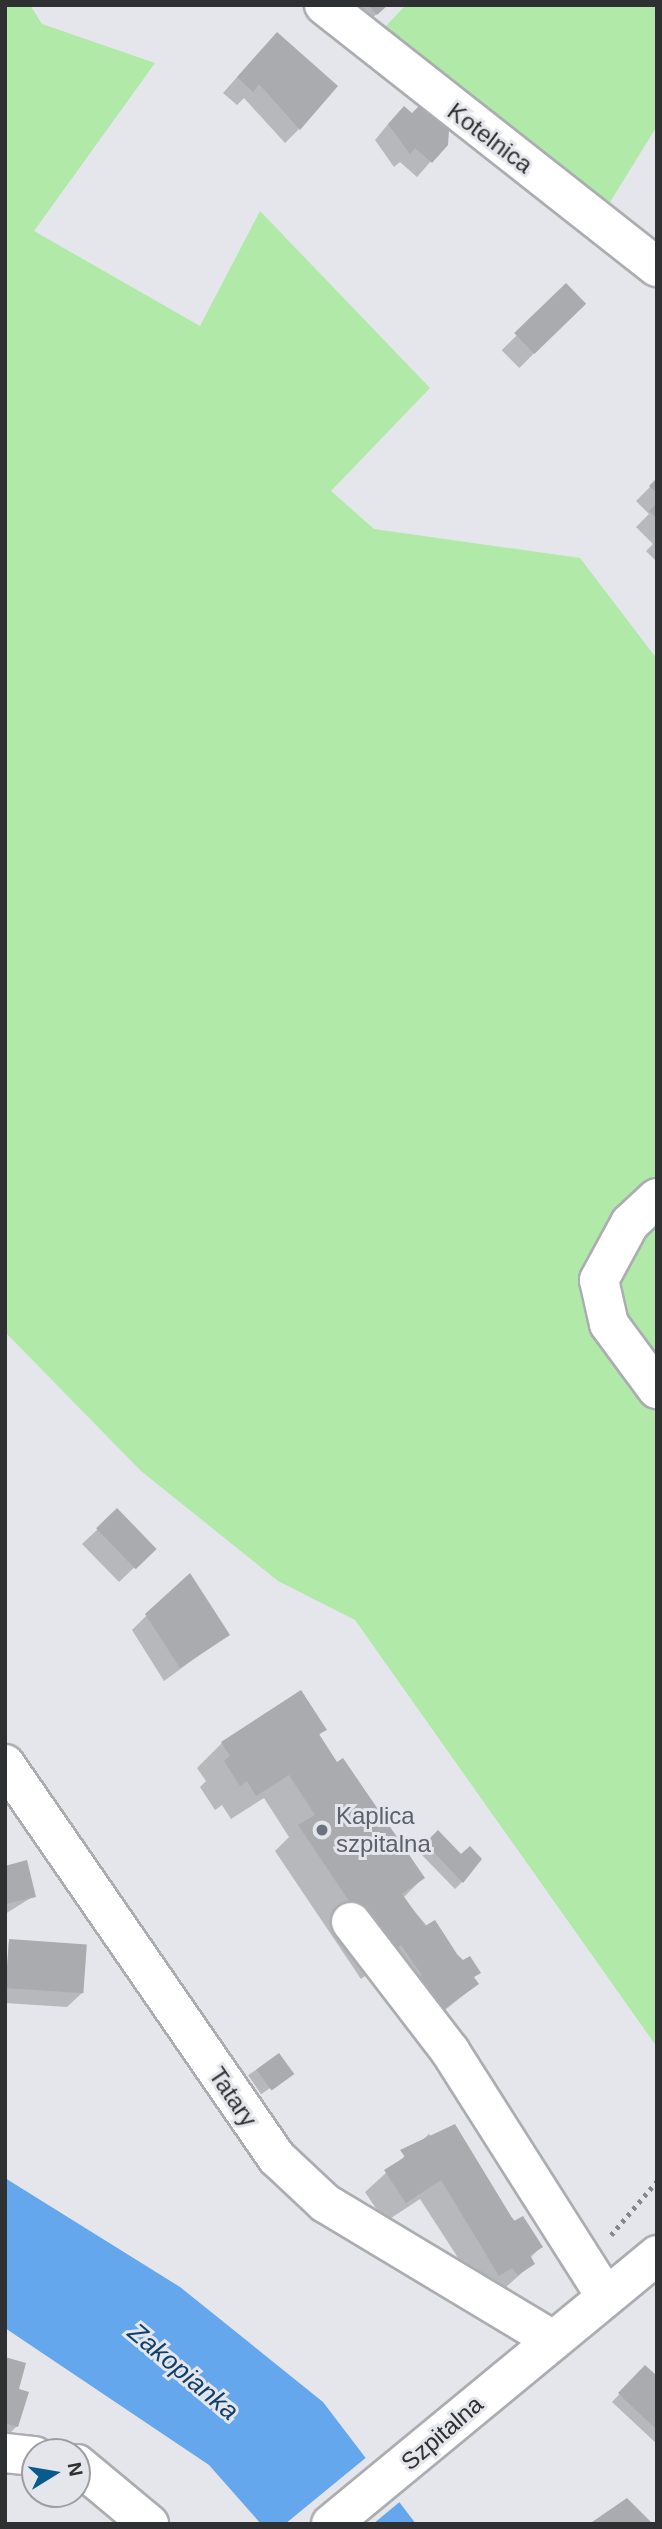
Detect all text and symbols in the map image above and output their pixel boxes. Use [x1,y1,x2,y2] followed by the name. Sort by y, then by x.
[442,97,538,179] street label: Kotelnica
[336,1802,431,1858] place label: Kaplica szpitalna
[314,1822,330,1838] marker: Kaplica szpitalna
[203,2062,263,2132] street label: Tatary
[121,2317,245,2427] water label: Zakopianka
[395,2390,489,2476] street label: Szpitalna
[21,2438,91,2508] north arrow
[64,2461,87,2478] text: N

